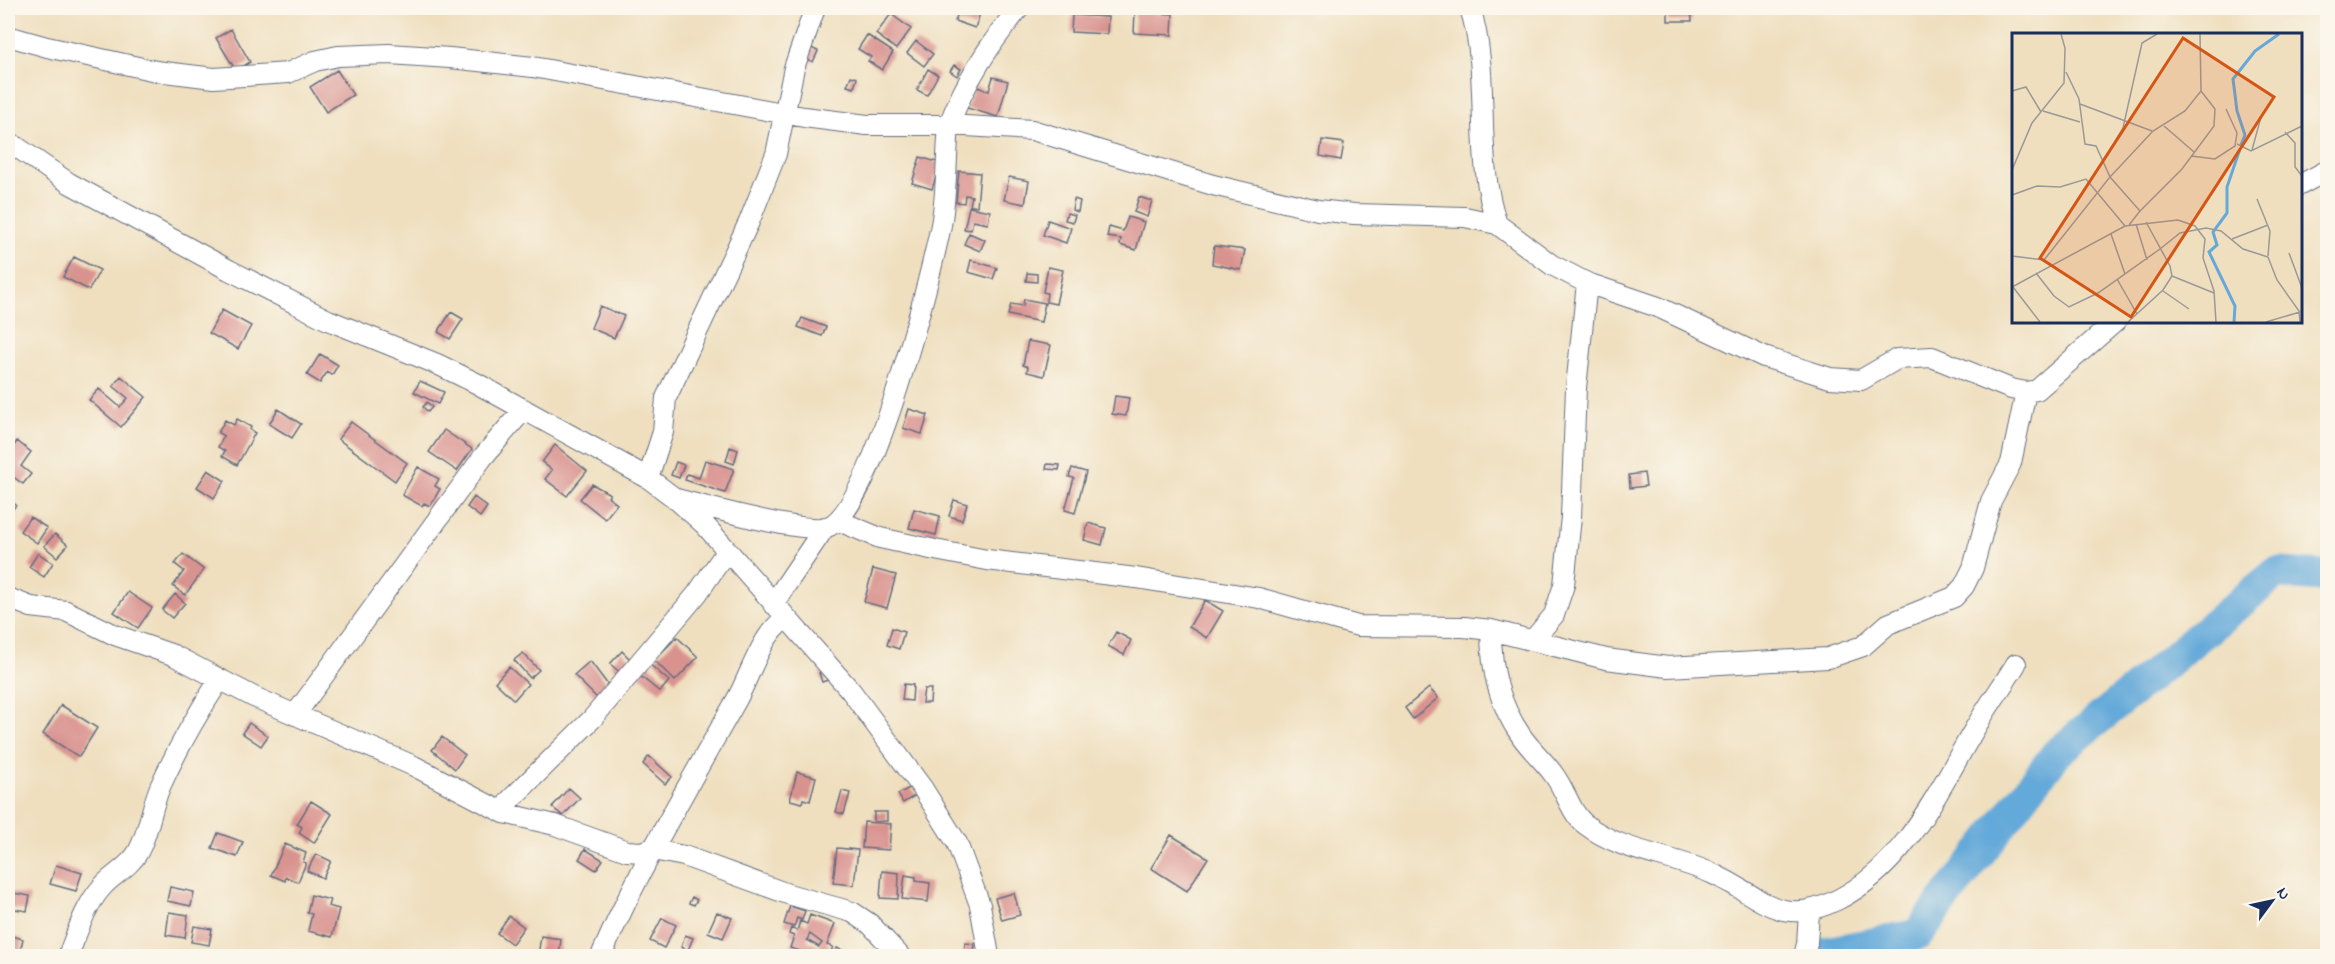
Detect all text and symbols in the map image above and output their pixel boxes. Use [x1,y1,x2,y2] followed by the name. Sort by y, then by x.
[2012,33,2302,322] inset map
[2242,871,2302,931] north arrow
[2270,883,2296,905] text: N

